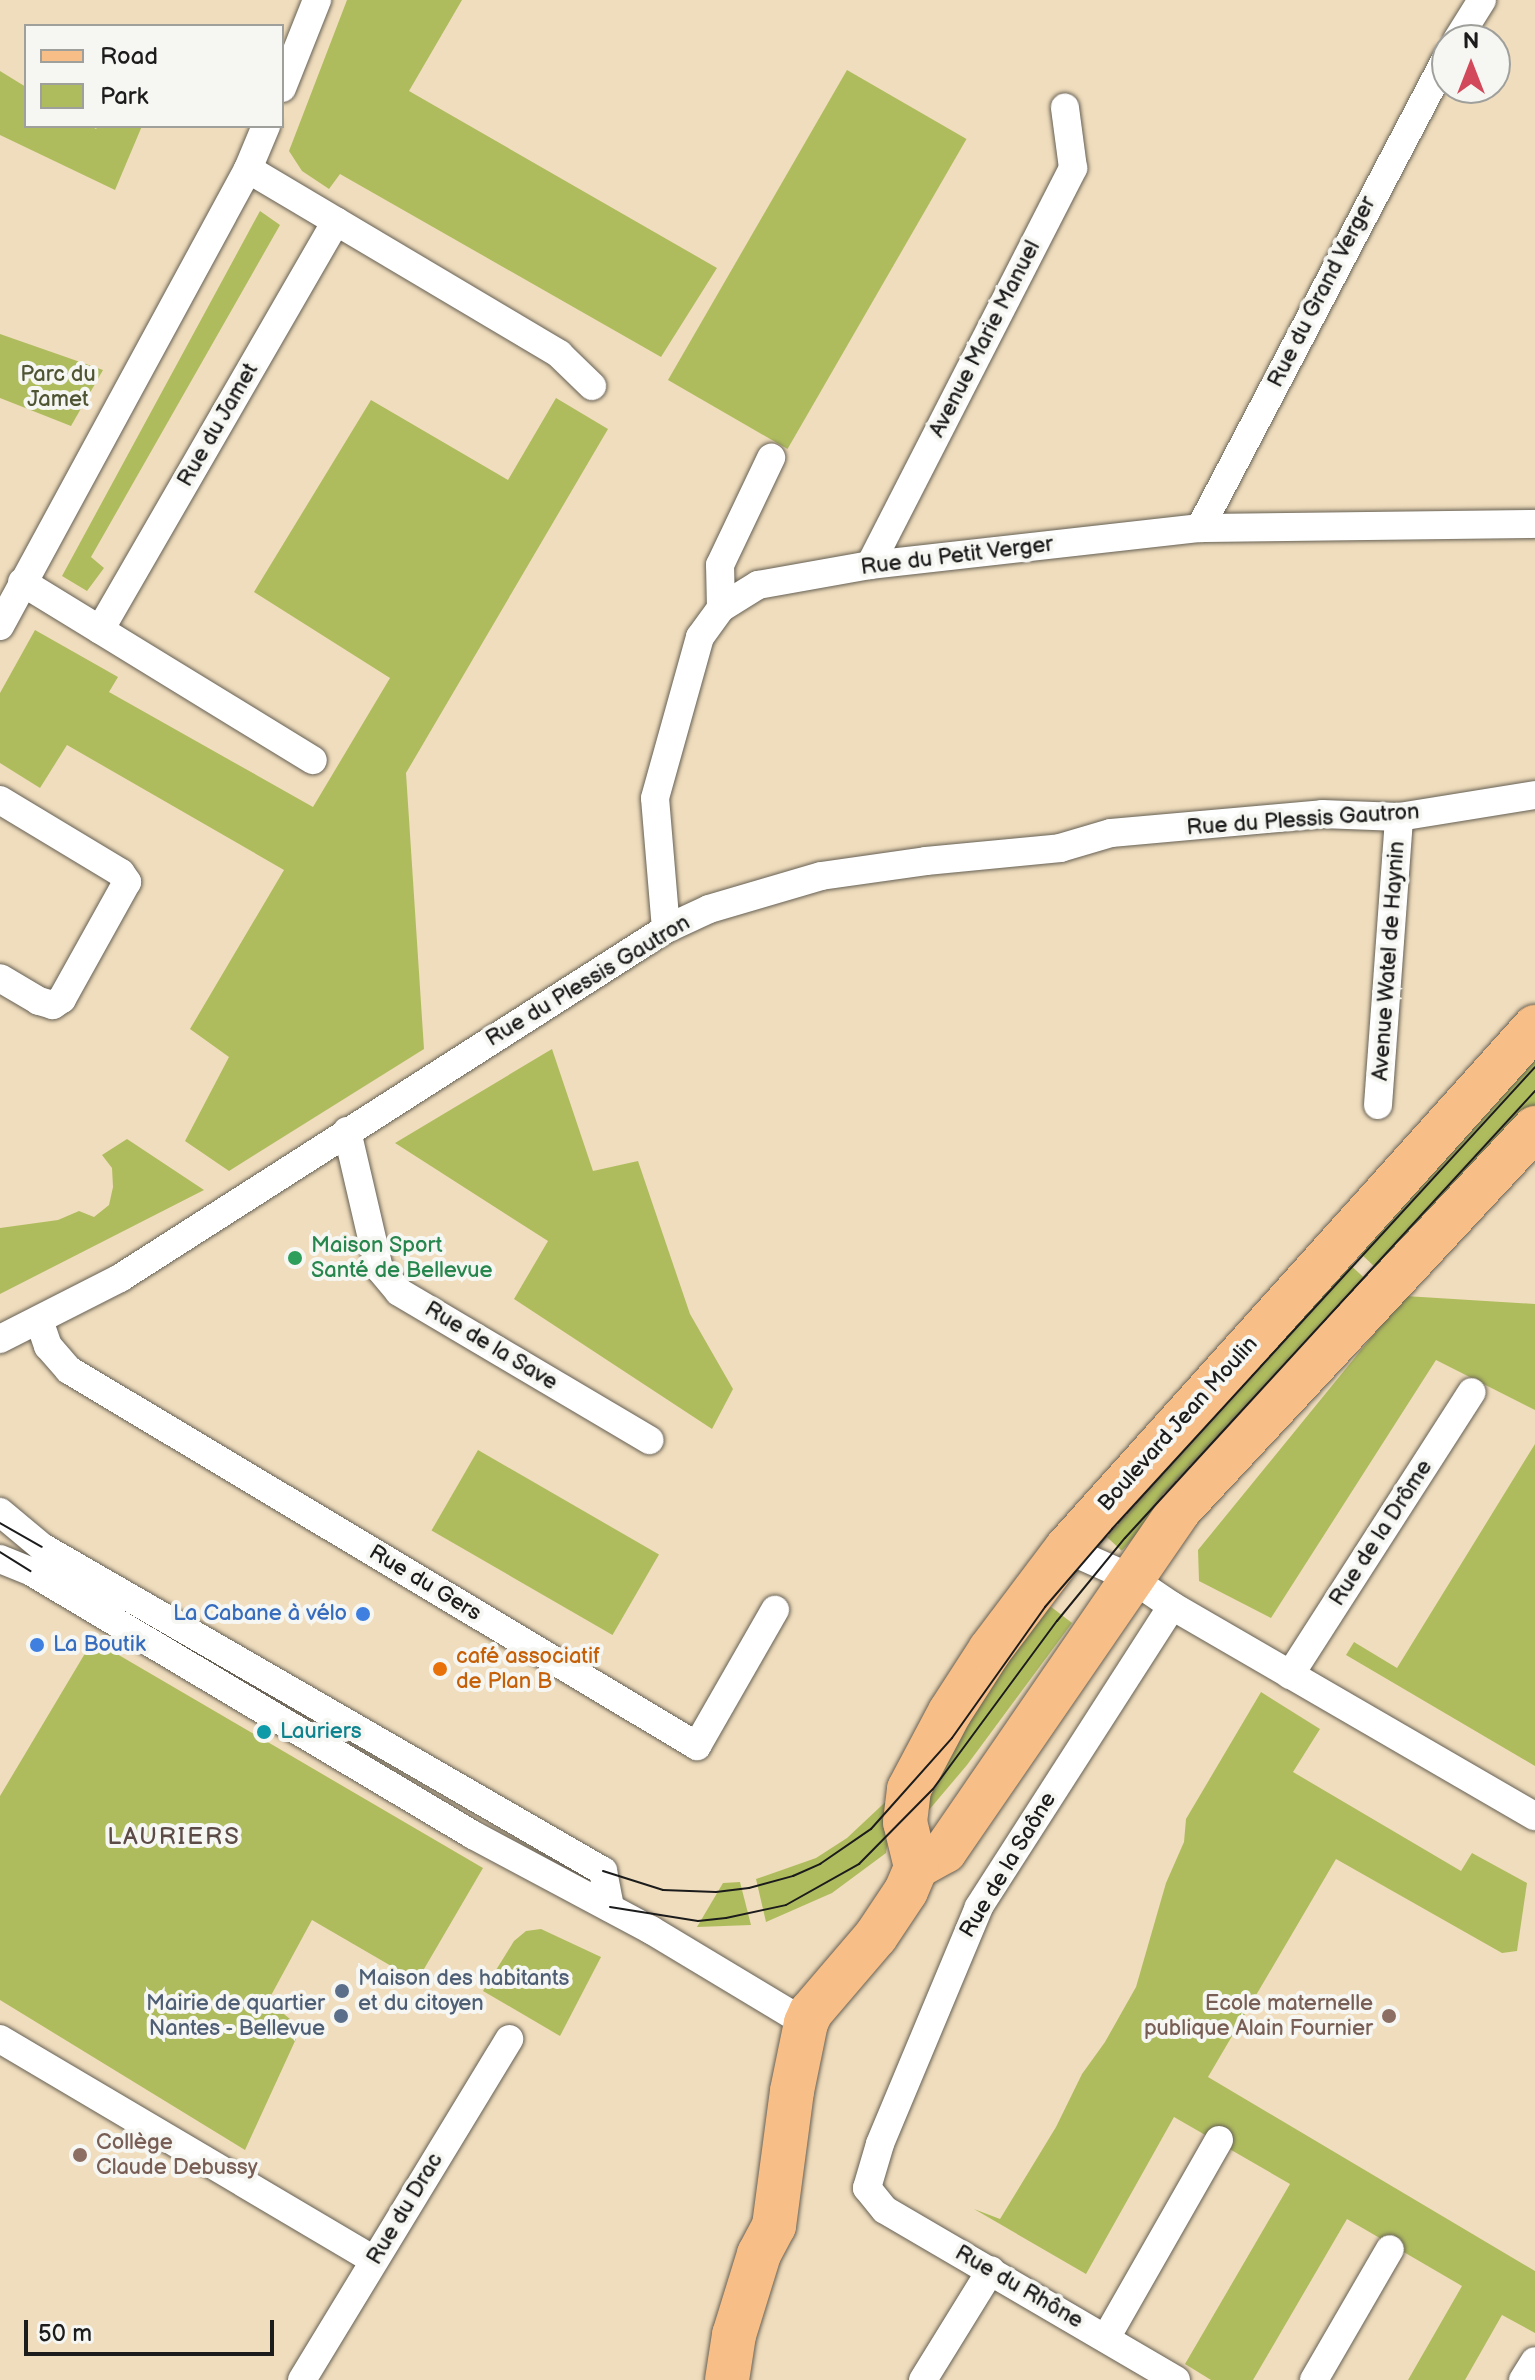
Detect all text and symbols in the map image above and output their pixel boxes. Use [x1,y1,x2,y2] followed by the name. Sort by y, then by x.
[24,24,284,128] legend
[1431,24,1511,104] north arrow
[1463,28,1479,55] text: N
[100,42,158,71] text: Road
[100,82,148,111] text: Park
[1262,192,1382,392] street label: Rue du Grand Verger
[924,236,1046,442] street label: Avenue Marie Manuel
[172,358,264,492] street label: Rue du Jamet
[20,361,96,412] park label: Parc du Jamet
[859,531,1055,581] street label: Rue du Petit Verger
[1186,799,1420,841] street label: Rue du Plessis Gautron
[1367,840,1411,1082] street label: Avenue Watel de Haynin
[481,910,695,1052] street label: Rue du Plessis Gautron
[311,1232,493,1284] place label: Maison Sport Santé de Bellevue
[286,1249,304,1267] marker: Maison Sport Santé de Bellevue
[420,1296,562,1396] street label: Rue de la Save
[1092,1331,1264,1517] street label: Boulevard Jean Moulin
[1324,1455,1438,1611] street label: Rue de la Drôme
[364,1539,486,1627] street label: Rue du Gers
[173,1601,347,1627] place label: La Cabane à vélo
[354,1605,372,1623] marker: La Cabane à vélo
[53,1632,146,1658] place label: La Boutik
[28,1636,46,1654] marker: La Boutik
[456,1643,600,1694] place label: café associatif de Plan B
[431,1660,449,1678] marker: café associatif de Plan B
[280,1719,362,1745] place label: Lauriers
[255,1723,273,1741] marker: Lauriers
[954,1787,1062,1943] street label: Rue de la Saône
[107,1823,241,1851] district label: LAURIERS
[358,1965,569,2016] place label: Maison des habitants et du citoyen
[333,1982,351,2000] marker: Maison des habitants et du citoyen
[146,1990,325,2042] place label: Mairie de quartier Nantes - Bellevue
[1144,1990,1373,2042] place label: Ecole maternelle publique Alain Fournier
[332,2007,350,2025] marker: Mairie de quartier Nantes - Bellevue
[1380,2007,1398,2025] marker: Ecole maternelle publique Alain Fournier
[96,2129,258,2180] place label: Collège Claude Debussy
[71,2146,89,2164] marker: Collège Claude Debussy
[361,2148,449,2270] street label: Rue du Drac
[950,2240,1088,2334] street label: Rue du Rhône
[28,2304,278,2354] scale bar
[38,2319,92,2348] text: 50 m

